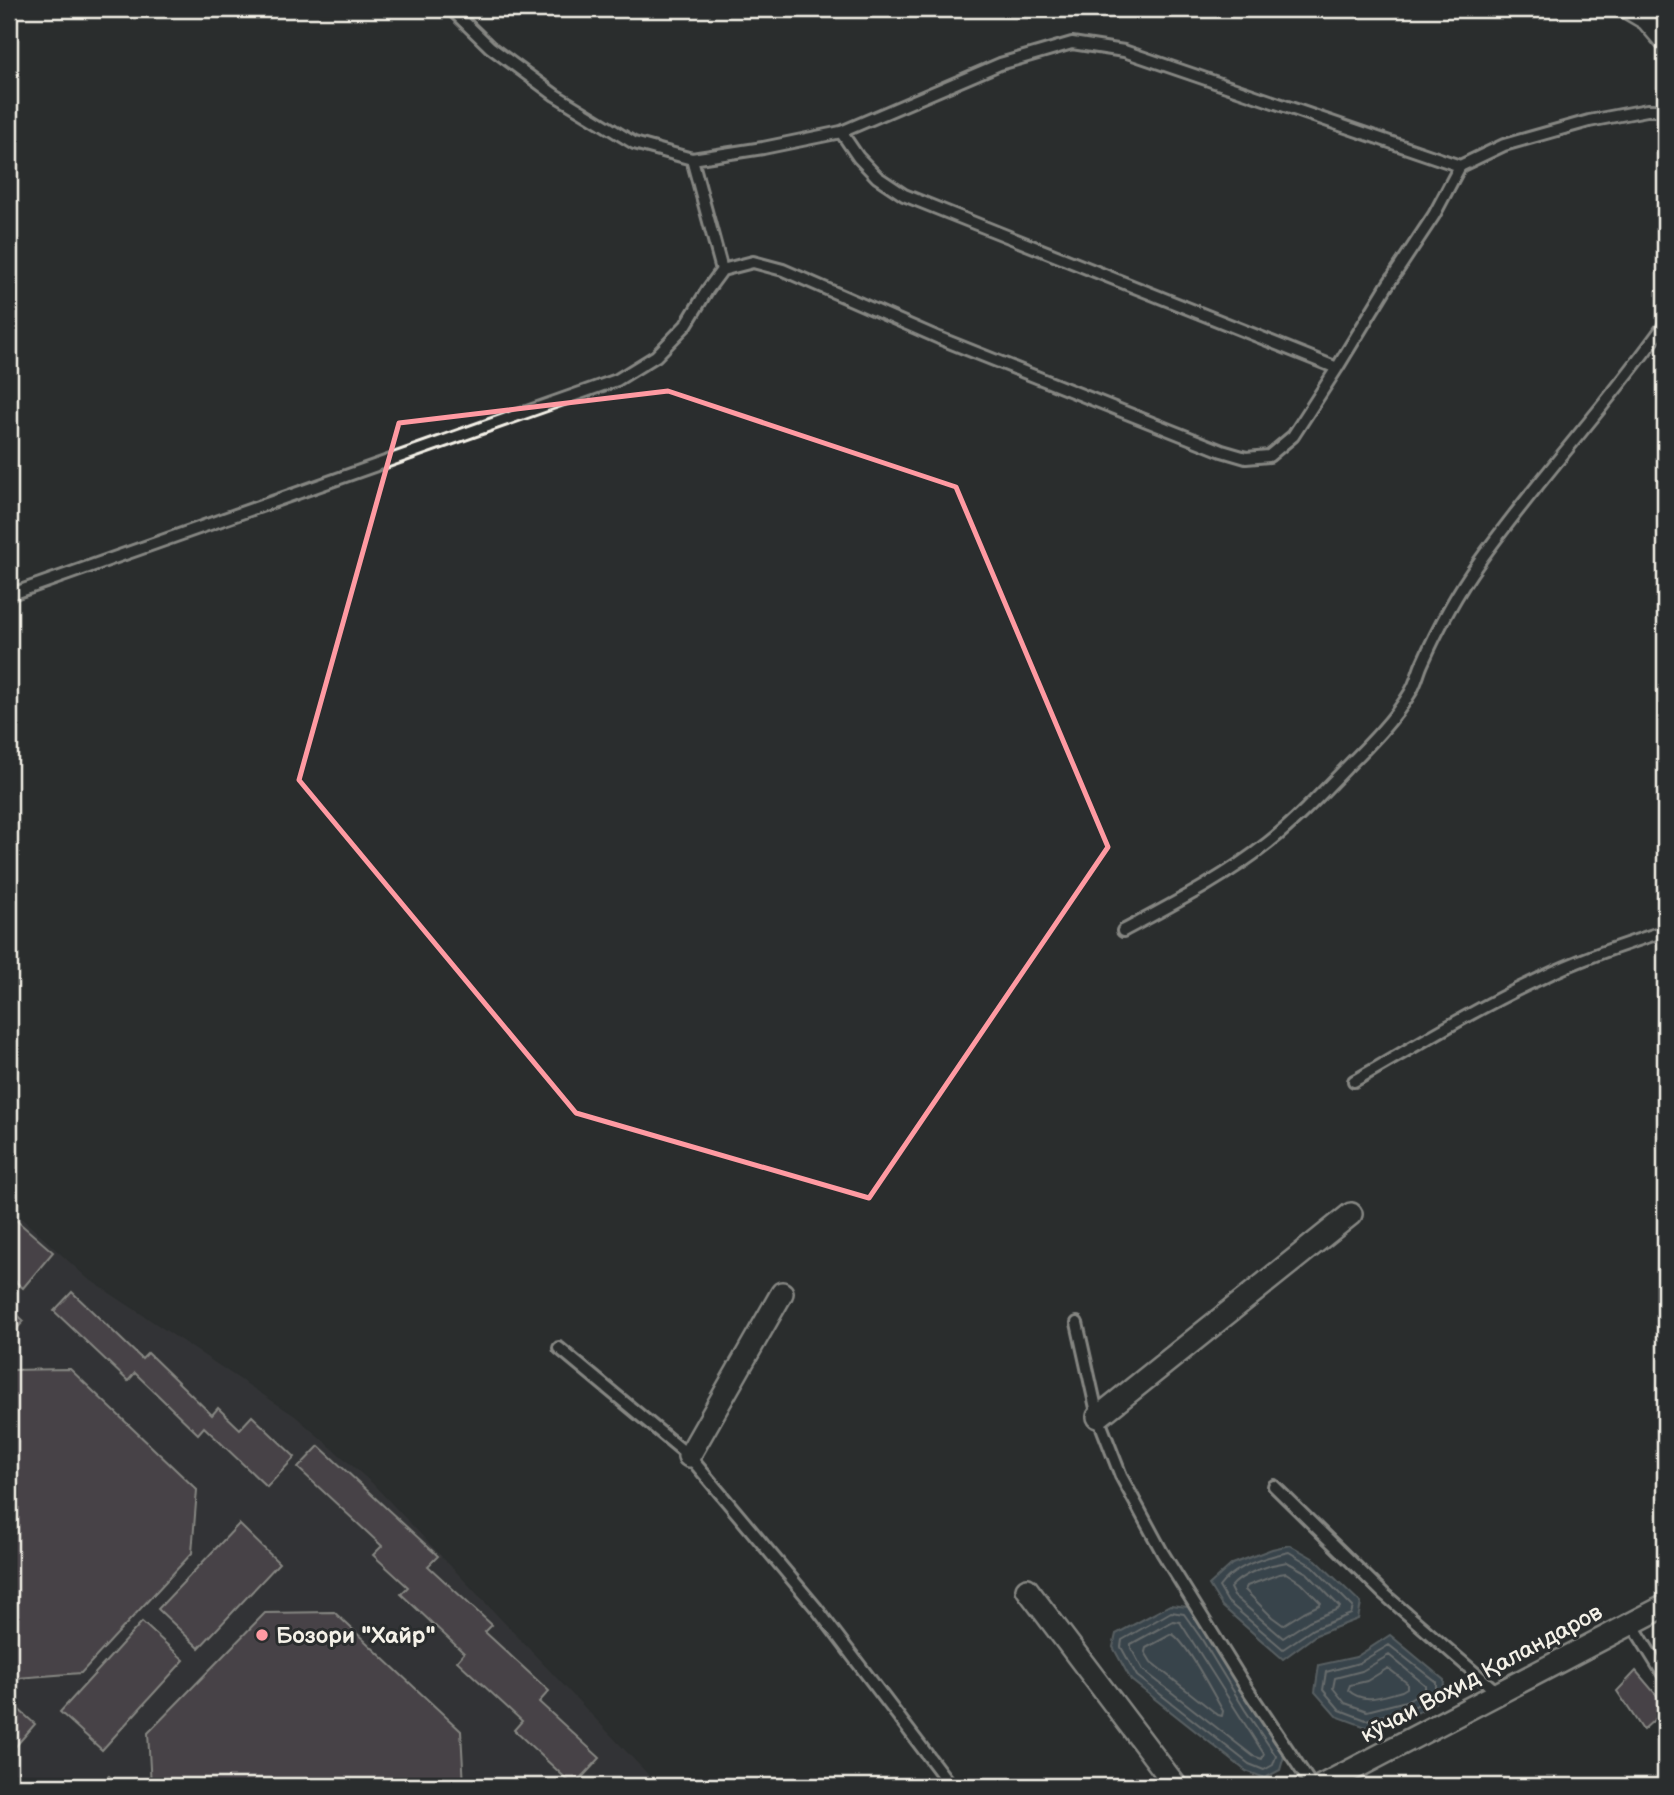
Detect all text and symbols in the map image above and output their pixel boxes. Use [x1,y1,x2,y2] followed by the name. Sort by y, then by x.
[1356,1598,1607,1750] street label: кӯчаи Воҳид Қаландаров
[276,1622,435,1650] place label: Бозори "Хайр"
[254,1627,270,1643] marker: Бозори "Хайр"

